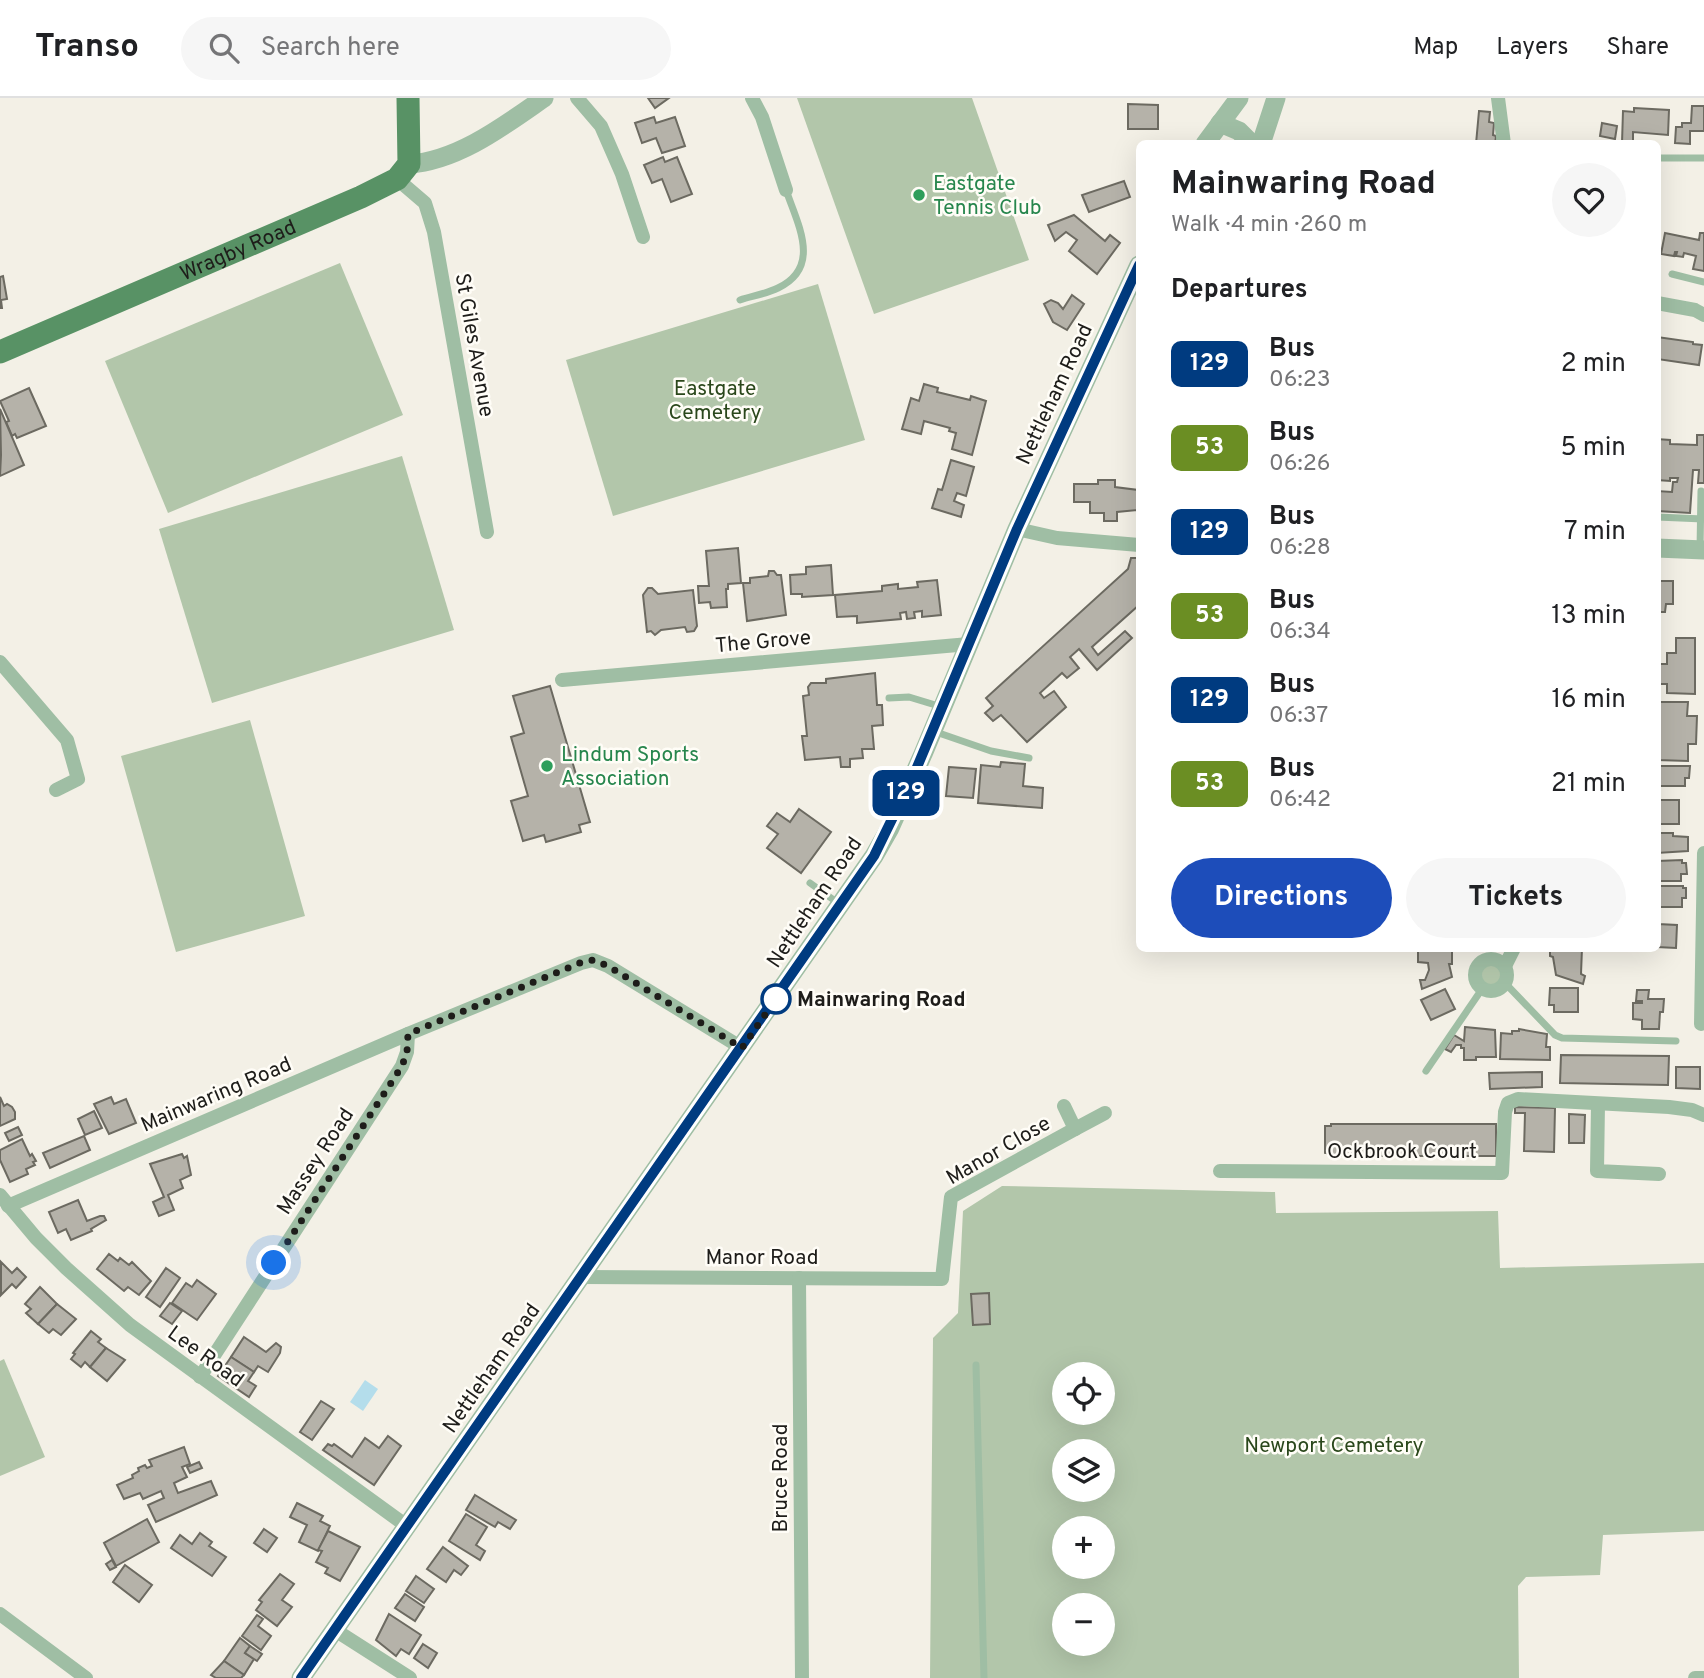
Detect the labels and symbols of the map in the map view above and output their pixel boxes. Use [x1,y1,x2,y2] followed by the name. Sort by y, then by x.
[933,171,1042,222] place label: Eastgate Tennis Club
[911,187,927,203] marker: Eastgate Tennis Club
[176,214,301,288] street label: Wragby Road
[448,271,499,419] street label: St Giles Avenue
[1011,320,1100,469] street label: Nettleham Road
[668,376,762,427] park label: Eastgate Cemetery
[714,625,812,660] street label: The Grove
[561,742,699,793] place label: Lindum Sports Association
[539,758,555,774] marker: Lindum Sports Association
[866,770,946,816] line badge: 129
[761,832,869,974] street label: Nettleham Road
[761,984,791,1014] marker: Mainwaring Road
[797,987,966,1014] place label: Mainwaring Road
[137,1051,296,1139] street label: Mainwaring Road
[272,1103,361,1220] street label: Massey Road
[942,1111,1056,1192] street label: Manor Close
[1327,1139,1477,1166] street label: Ockbrook Court
[256,1245,291,1280] your location
[705,1245,819,1272] street label: Manor Road
[437,1299,547,1439] street label: Nettleham Road
[161,1320,249,1394] street label: Lee Road
[768,1424,795,1533] street label: Bruce Road
[1244,1433,1424,1460] park label: Newport Cemetery

